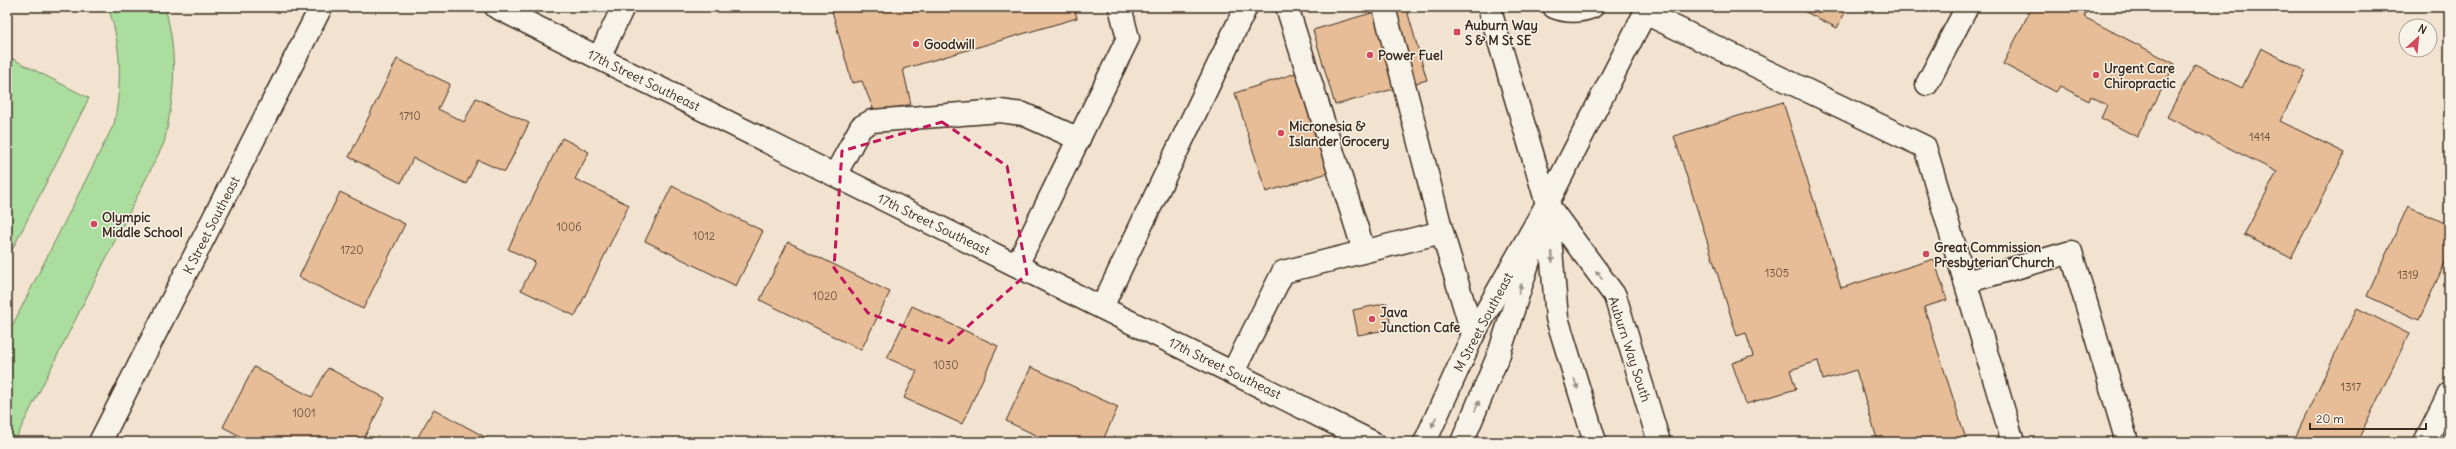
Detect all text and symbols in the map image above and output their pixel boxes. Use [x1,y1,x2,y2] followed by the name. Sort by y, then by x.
[1465,17,1538,49] place label: Auburn Way S & M St SE
[2398,18,2438,58] north arrow
[2416,21,2429,37] text: N
[1452,27,1462,37] marker: Auburn Way S & M St SE
[924,36,975,53] place label: Goodwill
[911,39,921,49] marker: Goodwill
[585,46,703,115] street label: 17th Street Southeast
[1378,47,1443,64] place label: Power Fuel
[1365,50,1375,60] marker: Power Fuel
[2104,60,2176,92] place label: Urgent Care Chiropractic
[2091,70,2101,80] marker: Urgent Care Chiropractic
[399,109,421,123] house number: 1710
[1289,118,1389,150] place label: Micronesia & Islander Grocery
[1276,128,1286,138] marker: Micronesia & Islander Grocery
[2249,130,2271,144] house number: 1414
[179,173,244,277] street label: K Street Southeast
[875,190,993,259] street label: 17th Street Southeast
[102,209,183,241] place label: Olympic Middle School
[89,219,99,229] marker: Olympic Middle School
[556,220,582,234] house number: 1006
[693,229,715,243] house number: 1012
[1934,239,2055,271] place label: Great Commission Presbyterian Church
[340,243,364,257] house number: 1720
[1921,249,1931,259] marker: Great Commission Presbyterian Church
[1548,251,1555,263] one-way arrow
[1765,266,1789,280] house number: 1305
[2397,268,2419,282] house number: 1319
[1450,269,1517,375] street label: M Street Southeast
[1595,269,1603,280] one-way arrow
[1517,283,1523,295] one-way arrow
[813,289,837,303] house number: 1020
[1604,294,1655,404] street label: Auburn Way South
[1380,304,1460,336] place label: Java Junction Cafe
[1367,314,1377,324] marker: Java Junction Cafe
[1166,334,1284,403] street label: 17th Street Southeast
[933,358,959,372] house number: 1030
[1573,378,1579,390] one-way arrow
[2341,380,2362,394] house number: 1317
[1474,400,1480,411] one-way arrow
[2310,405,2426,431] scale bar
[292,406,316,420] house number: 1001
[2316,411,2344,426] text: 20 m
[1431,416,1437,427] one-way arrow

